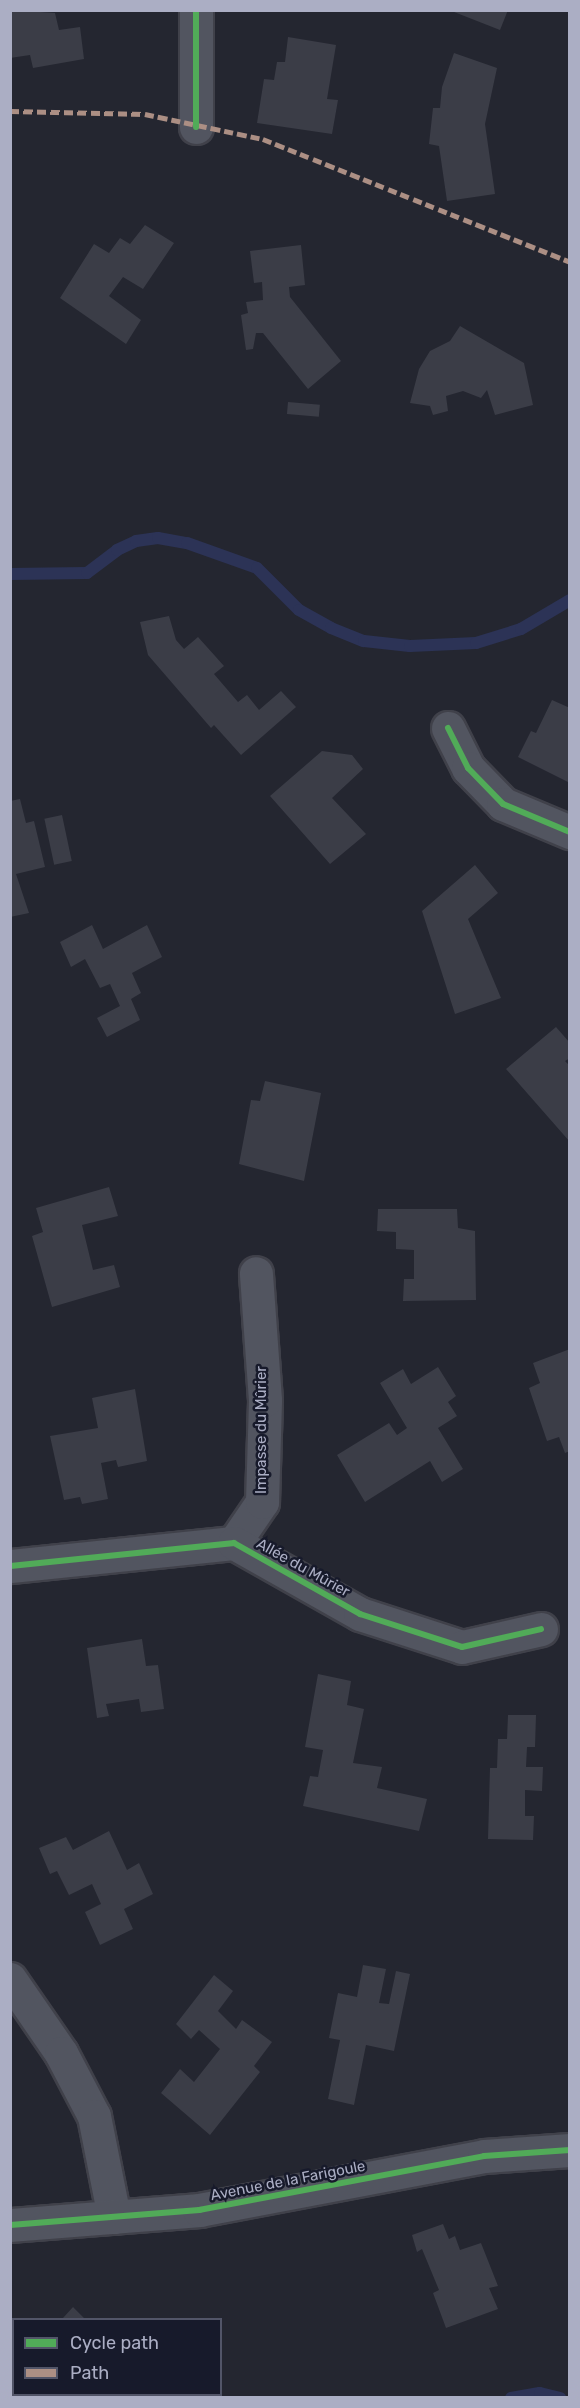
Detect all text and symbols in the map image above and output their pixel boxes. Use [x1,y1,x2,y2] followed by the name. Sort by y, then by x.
[253,1366,271,1494] street label: Impasse du Mûrier
[253,1535,353,1601] street label: Allée du Mûrier
[209,2157,367,2205] street label: Avenue de la Farigoule
[12,2318,222,2396] legend
[70,2332,159,2354] text: Cycle path
[70,2362,109,2384] text: Path

